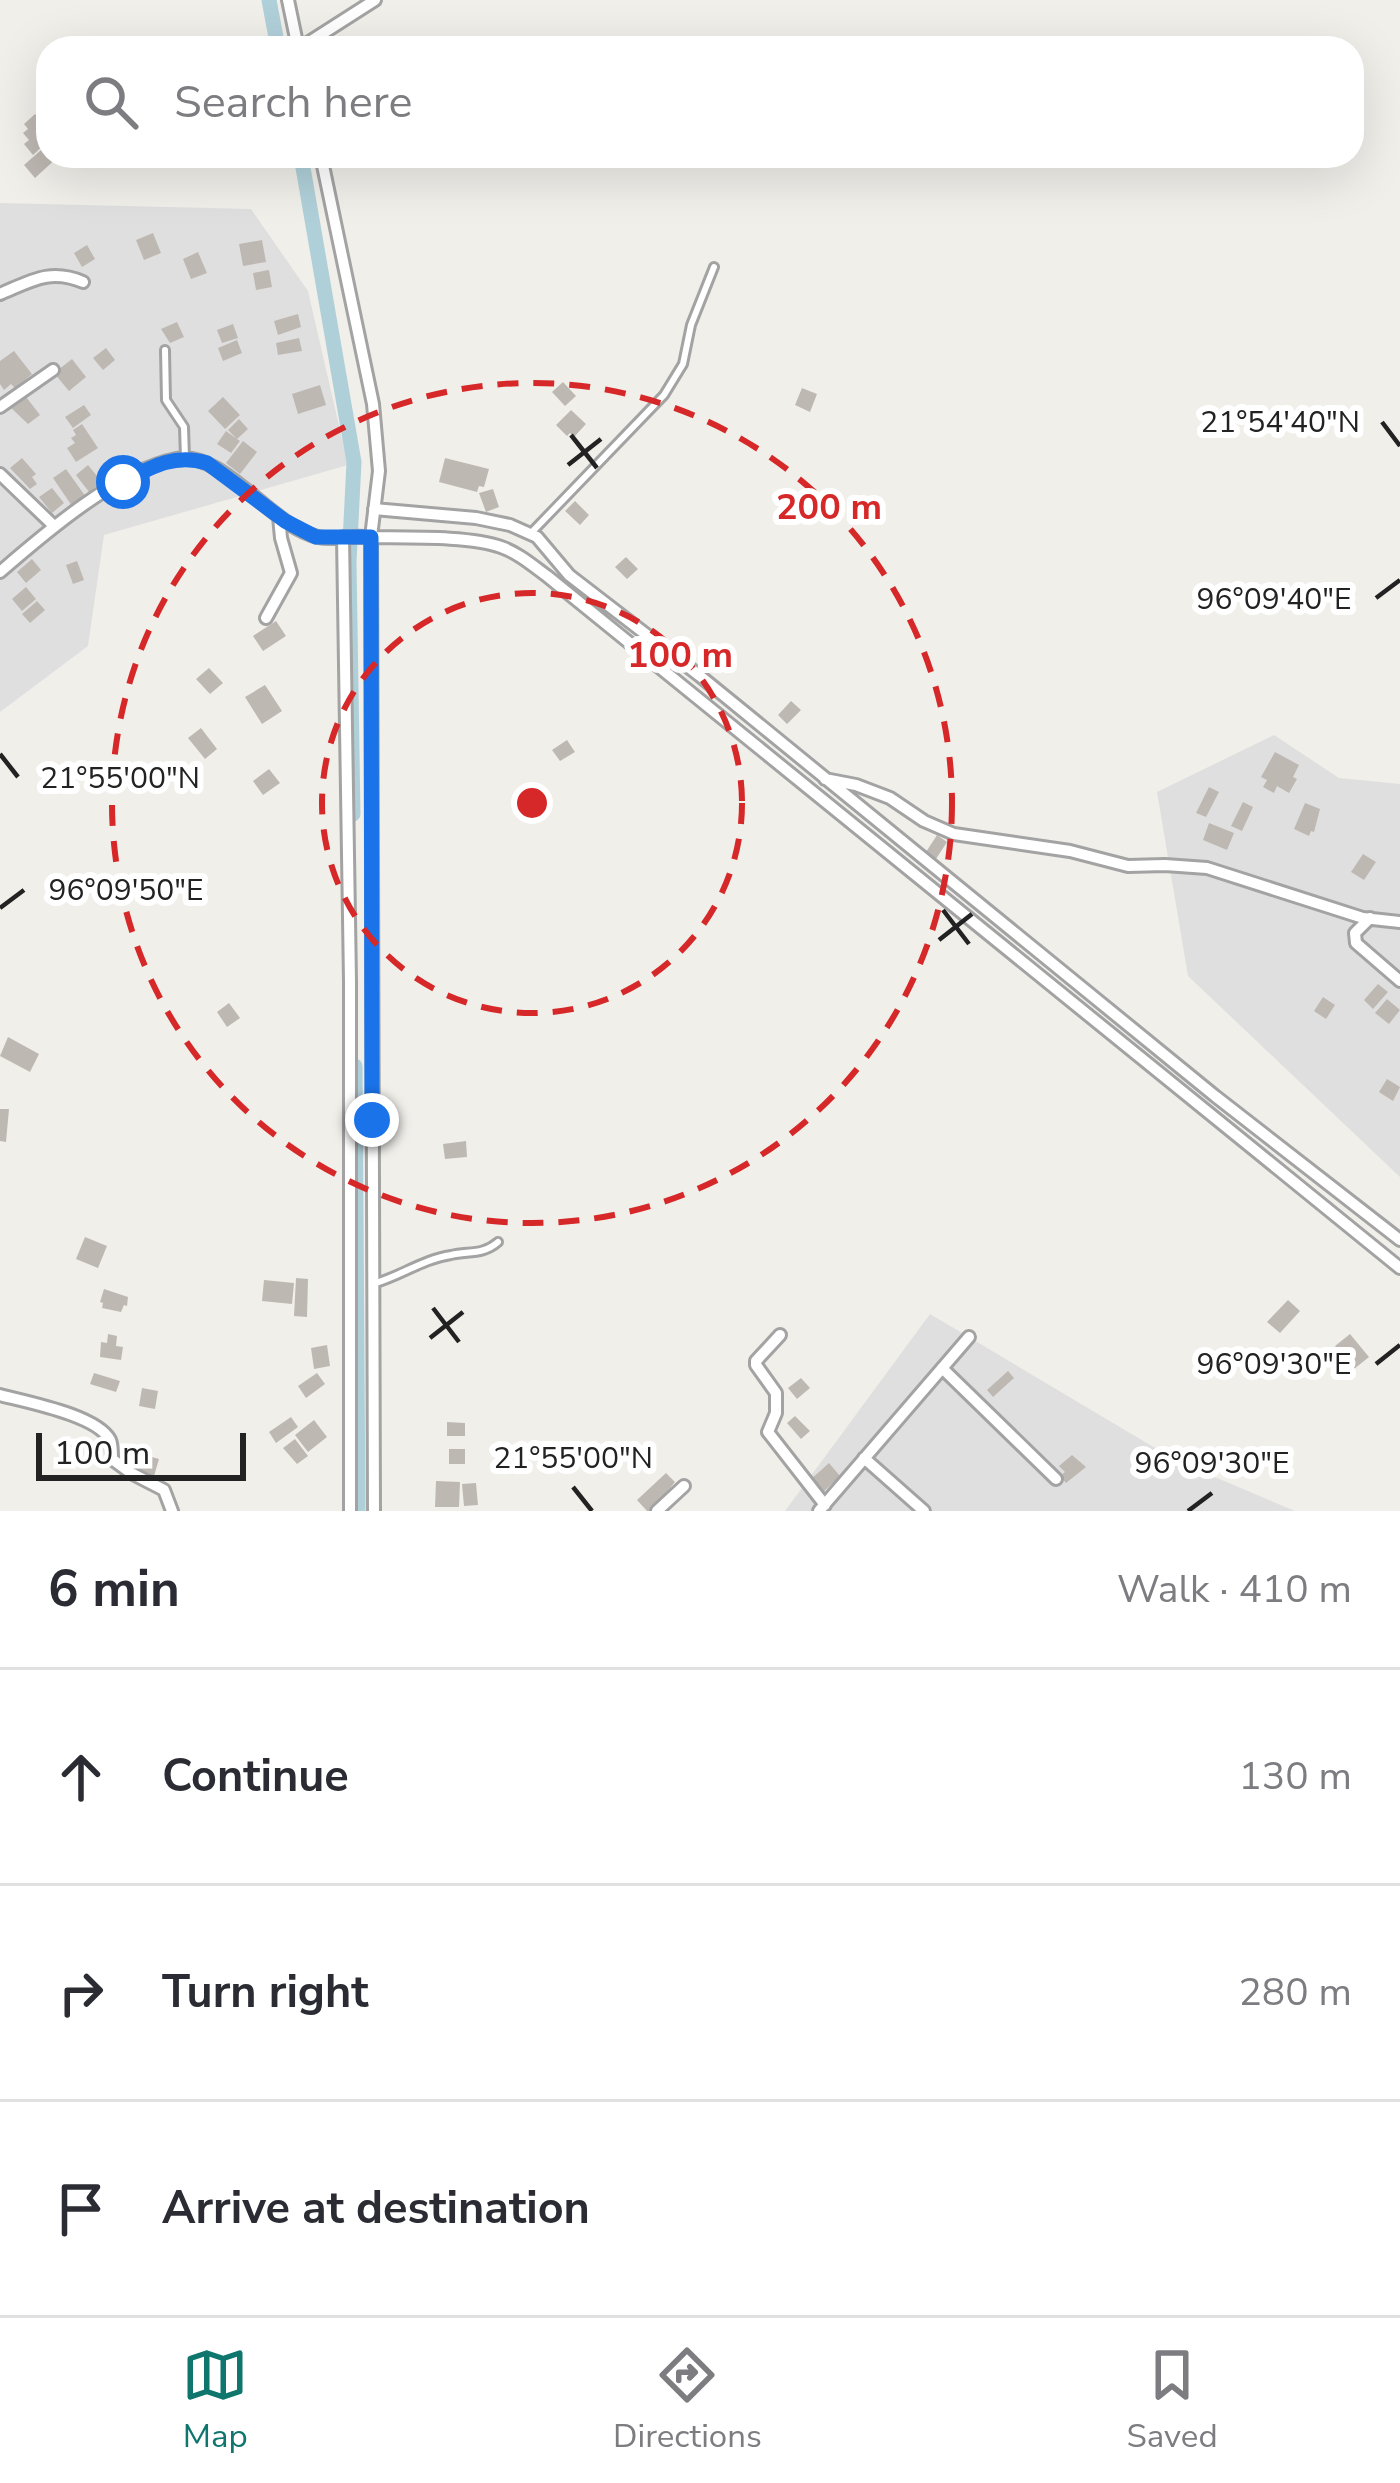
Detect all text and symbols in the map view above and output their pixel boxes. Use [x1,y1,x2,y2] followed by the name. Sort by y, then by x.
[36,36,1364,168] search box
[78,69,144,135] icon: search
[174,72,413,133] text: Search here
[1200,402,1360,443] text: 21°54'40"N
[96,455,150,509] route start
[776,483,882,532] text: 200 m
[1197,579,1351,620] text: 96°09'40"E
[627,631,733,680] text: 100 m
[40,758,200,799] text: 21°55'00"N
[511,782,553,824] centre of rings
[49,870,203,911] text: 96°09'50"E
[345,1093,399,1147] route end
[1197,1344,1351,1385] text: 96°09'30"E
[36,1427,246,1480] scale bar
[54,1431,150,1476] text: 100 m
[493,1438,653,1479] text: 21°55'00"N
[1135,1443,1289,1484] text: 96°09'30"E
[48,1554,180,1624] text: 6 min
[1117,1563,1352,1616] text: Walk · 410 m
[48,1744,114,1810] icon: ahead
[162,1746,349,1807] text: Continue
[1238,1750,1352,1803] text: 130 m
[48,1960,114,2026] icon: right
[162,1962,369,2023] text: Turn right
[1238,1966,1352,2019] text: 280 m
[48,2176,114,2242] icon: arrive
[162,2178,590,2239] text: Arrive at destination
[182,2342,248,2459] tab: Map
[613,2342,762,2459] tab: Directions
[1126,2342,1218,2459] tab: Saved

